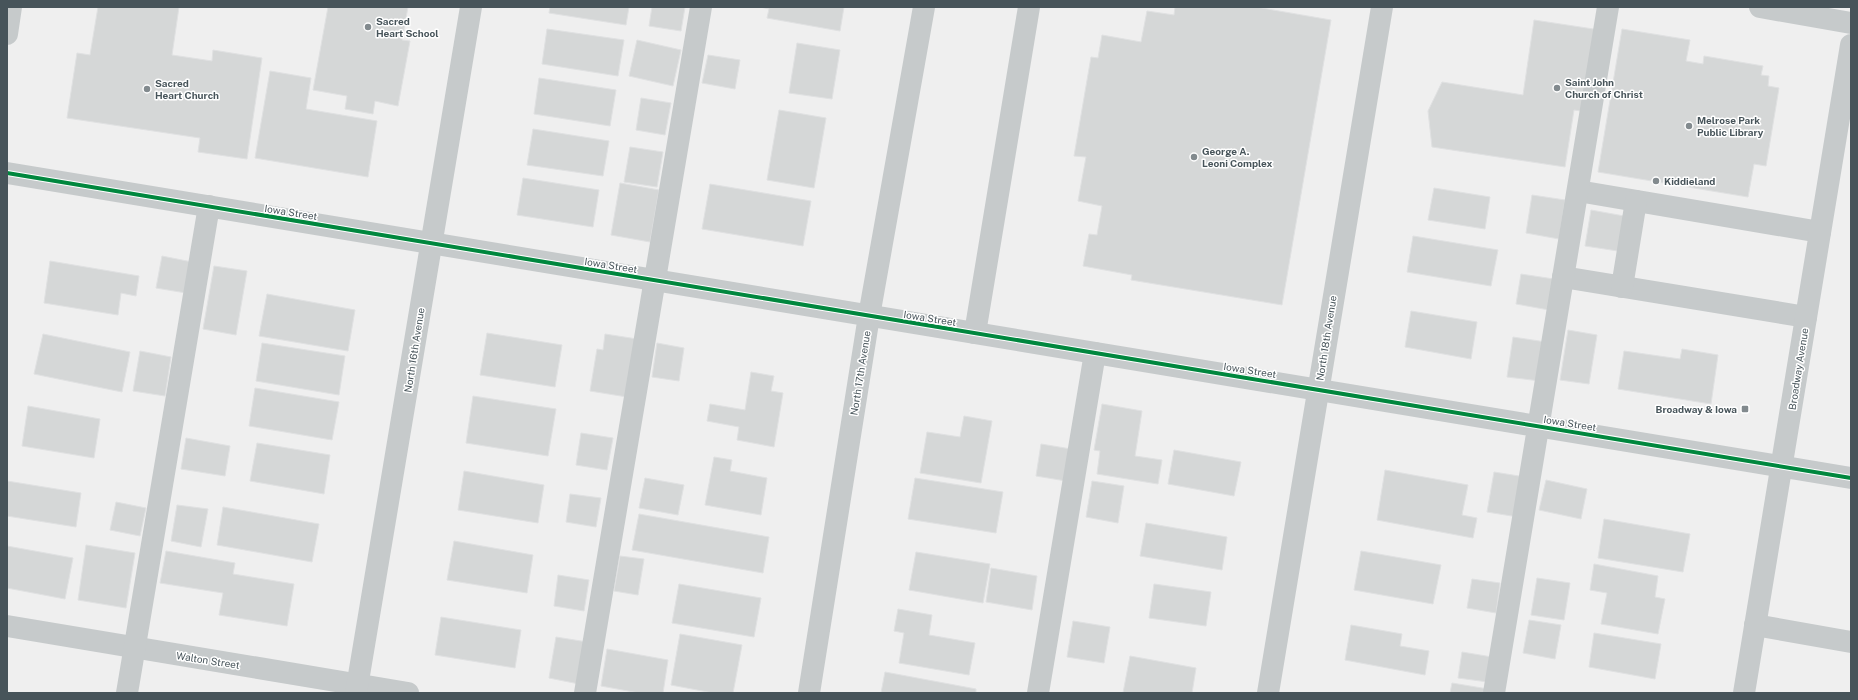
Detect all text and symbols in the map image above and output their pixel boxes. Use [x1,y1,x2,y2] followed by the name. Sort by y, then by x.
[376,15,439,39] place label: Sacred Heart School
[363,22,373,32] marker: Sacred Heart School
[1565,76,1643,100] place label: Saint John Church of Christ
[155,77,219,101] place label: Sacred Heart Church
[1552,83,1562,93] marker: Saint John Church of Christ
[142,84,152,94] marker: Sacred Heart Church
[1697,114,1764,138] place label: Melrose Park Public Library
[1684,121,1694,131] marker: Melrose Park Public Library
[1202,145,1272,169] place label: George A. Leoni Complex
[1189,152,1199,162] marker: George A. Leoni Complex
[1664,175,1715,187] place label: Kiddieland
[1651,176,1661,186] marker: Kiddieland
[264,202,318,222] street label: Iowa Street
[584,255,638,275] street label: Iowa Street
[1313,294,1339,381] street label: North 18th Avenue
[401,306,427,393] street label: North 16th Avenue
[903,308,957,328] street label: Iowa Street
[1786,327,1810,411] street label: Broadway Avenue
[847,330,873,416] street label: North 17th Avenue
[1223,360,1277,380] street label: Iowa Street
[1656,403,1737,415] place label: Broadway & Iowa
[1740,404,1750,414] marker: Broadway & Iowa
[1543,413,1597,433] street label: Iowa Street
[175,649,241,671] street label: Walton Street

